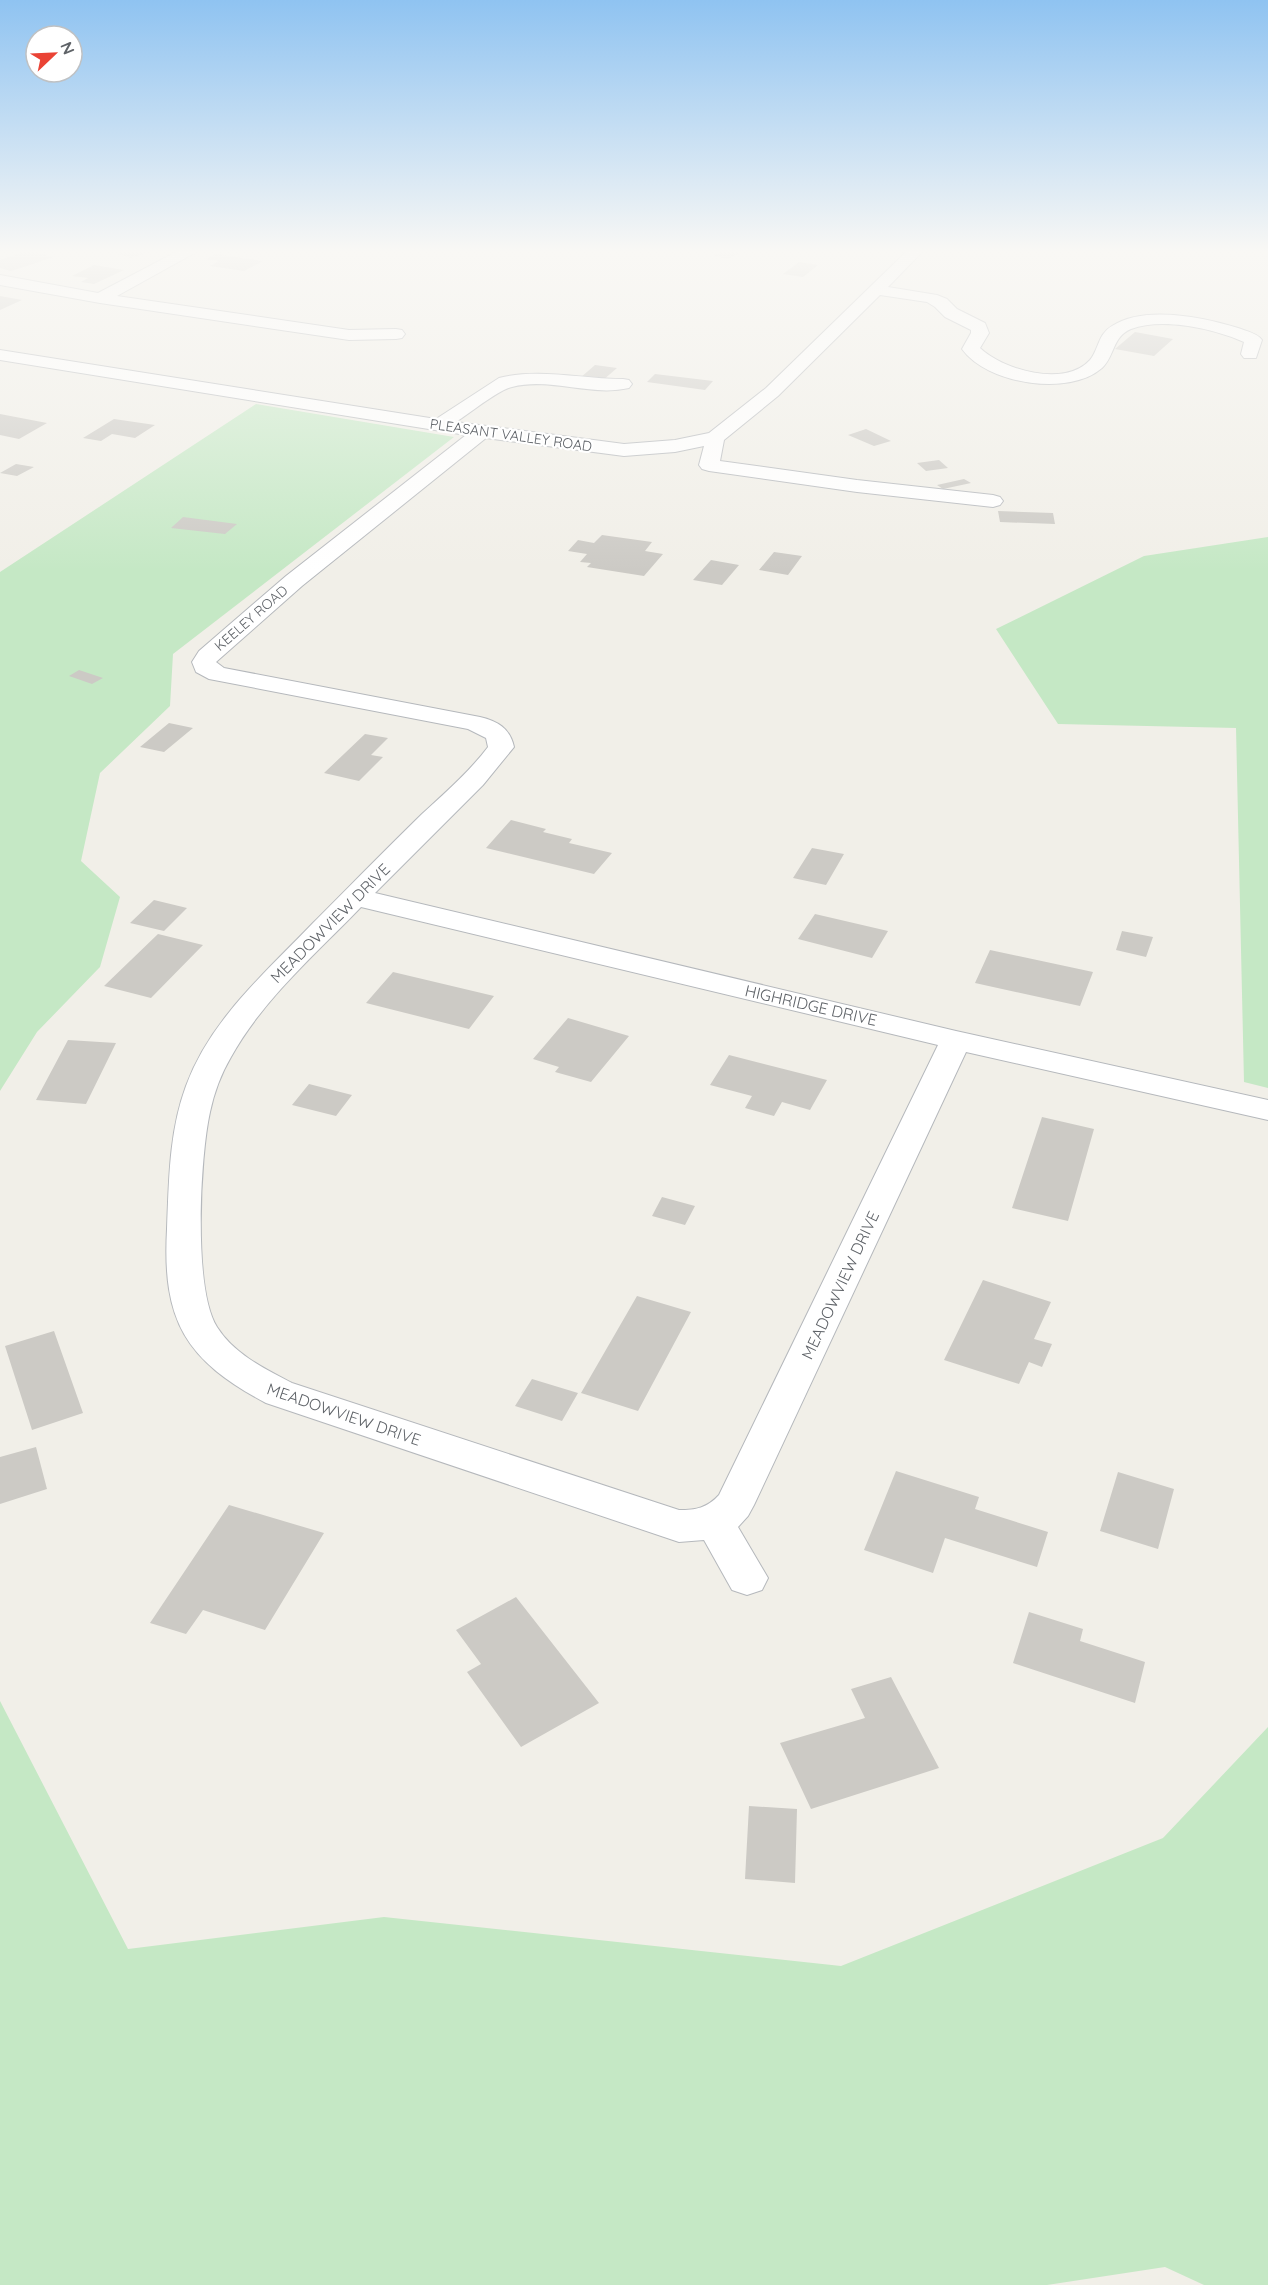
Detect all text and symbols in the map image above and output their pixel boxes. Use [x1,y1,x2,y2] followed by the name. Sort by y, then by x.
[24,24,84,84] north arrow
[56,39,79,57] text: N
[429,415,593,455] street label: PLEASANT VALLEY ROAD
[211,581,291,655] street label: KEELEY ROAD
[266,859,394,987] street label: MEADOWVIEW DRIVE
[743,980,879,1030] street label: HIGHRIDGE DRIVE
[797,1208,883,1362] street label: MEADOWVIEW DRIVE
[264,1378,424,1450] street label: MEADOWVIEW DRIVE

